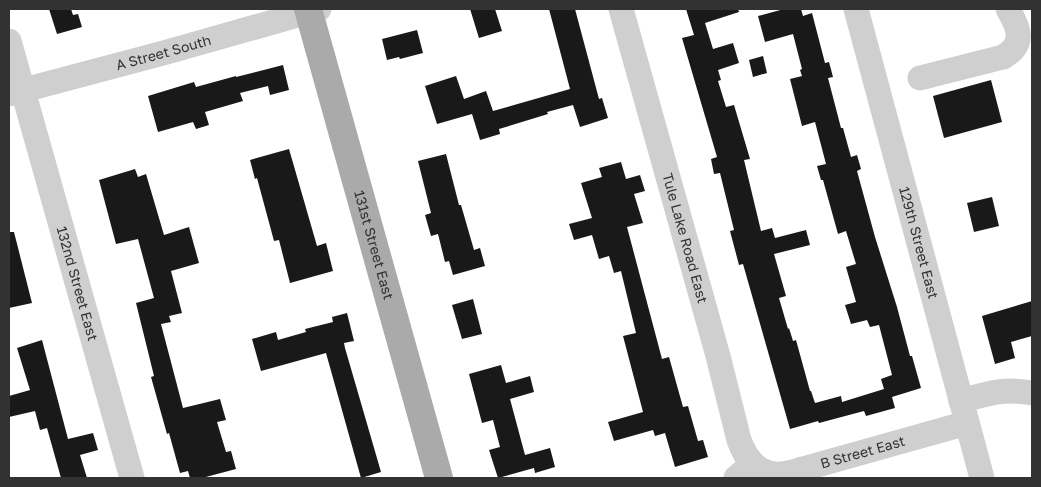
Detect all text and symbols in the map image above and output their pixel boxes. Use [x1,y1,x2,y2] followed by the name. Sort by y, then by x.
[114,31,213,73] street label: A Street South
[659,171,712,305] street label: Tule Lake Road East
[896,185,942,301] street label: 129th Street East
[351,188,398,301] street label: 131st Street East
[54,224,102,343] street label: 132nd Street East
[818,432,907,472] street label: B Street East

